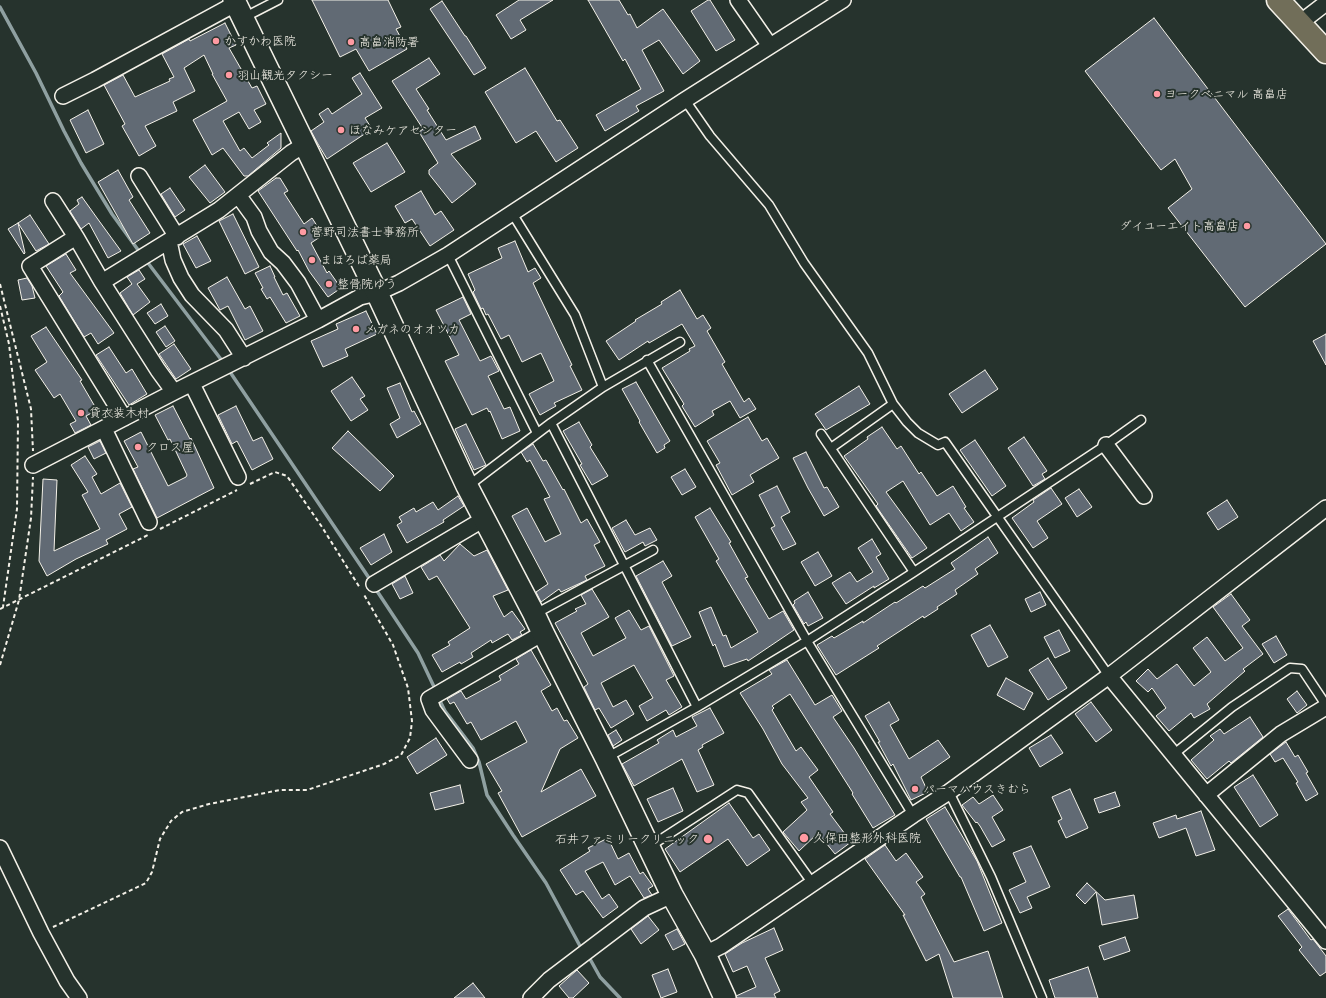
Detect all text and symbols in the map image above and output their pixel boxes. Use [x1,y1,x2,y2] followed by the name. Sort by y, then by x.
[224,34,296,48] place label: かすかわ医院
[359,35,419,49] place label: 高畠消防署
[211,36,221,46] marker: かすかわ医院
[346,37,356,47] marker: 高畠消防署
[237,68,333,82] place label: 羽山観光タクシー
[224,70,234,80] marker: 羽山観光タクシー
[1165,87,1288,101] place label: ヨークベニマル 高畠店
[1152,89,1162,99] marker: ヨークベニマル 高畠店
[349,123,457,137] place label: ほなみケアセンター
[336,125,346,135] marker: ほなみケアセンター
[1119,219,1239,233] place label: ダイユーエイト高畠店
[1242,221,1252,231] marker: ダイユーエイト高畠店
[311,225,419,239] place label: 菅野司法書士事務所
[298,227,308,237] marker: 菅野司法書士事務所
[320,253,392,267] place label: まほろば薬局
[307,255,317,265] marker: まほろば薬局
[337,277,397,291] place label: 整骨院ゆう
[324,279,334,289] marker: 整骨院ゆう
[364,322,460,336] place label: メガネのオオツカ
[351,324,361,334] marker: メガネのオオツカ
[89,406,149,420] place label: 貸衣装木村
[76,408,86,418] marker: 貸衣装木村
[146,440,194,454] place label: クロス屋
[133,442,143,452] marker: クロス屋
[923,782,1031,796] place label: パーマハウスきむら
[910,784,920,794] marker: パーマハウスきむら
[813,831,921,845] place label: 久保田整形外科医院
[555,832,699,846] place label: 石井ファミリークリニック
[798,832,810,844] marker: 久保田整形外科医院
[702,833,714,845] marker: 石井ファミリークリニック

